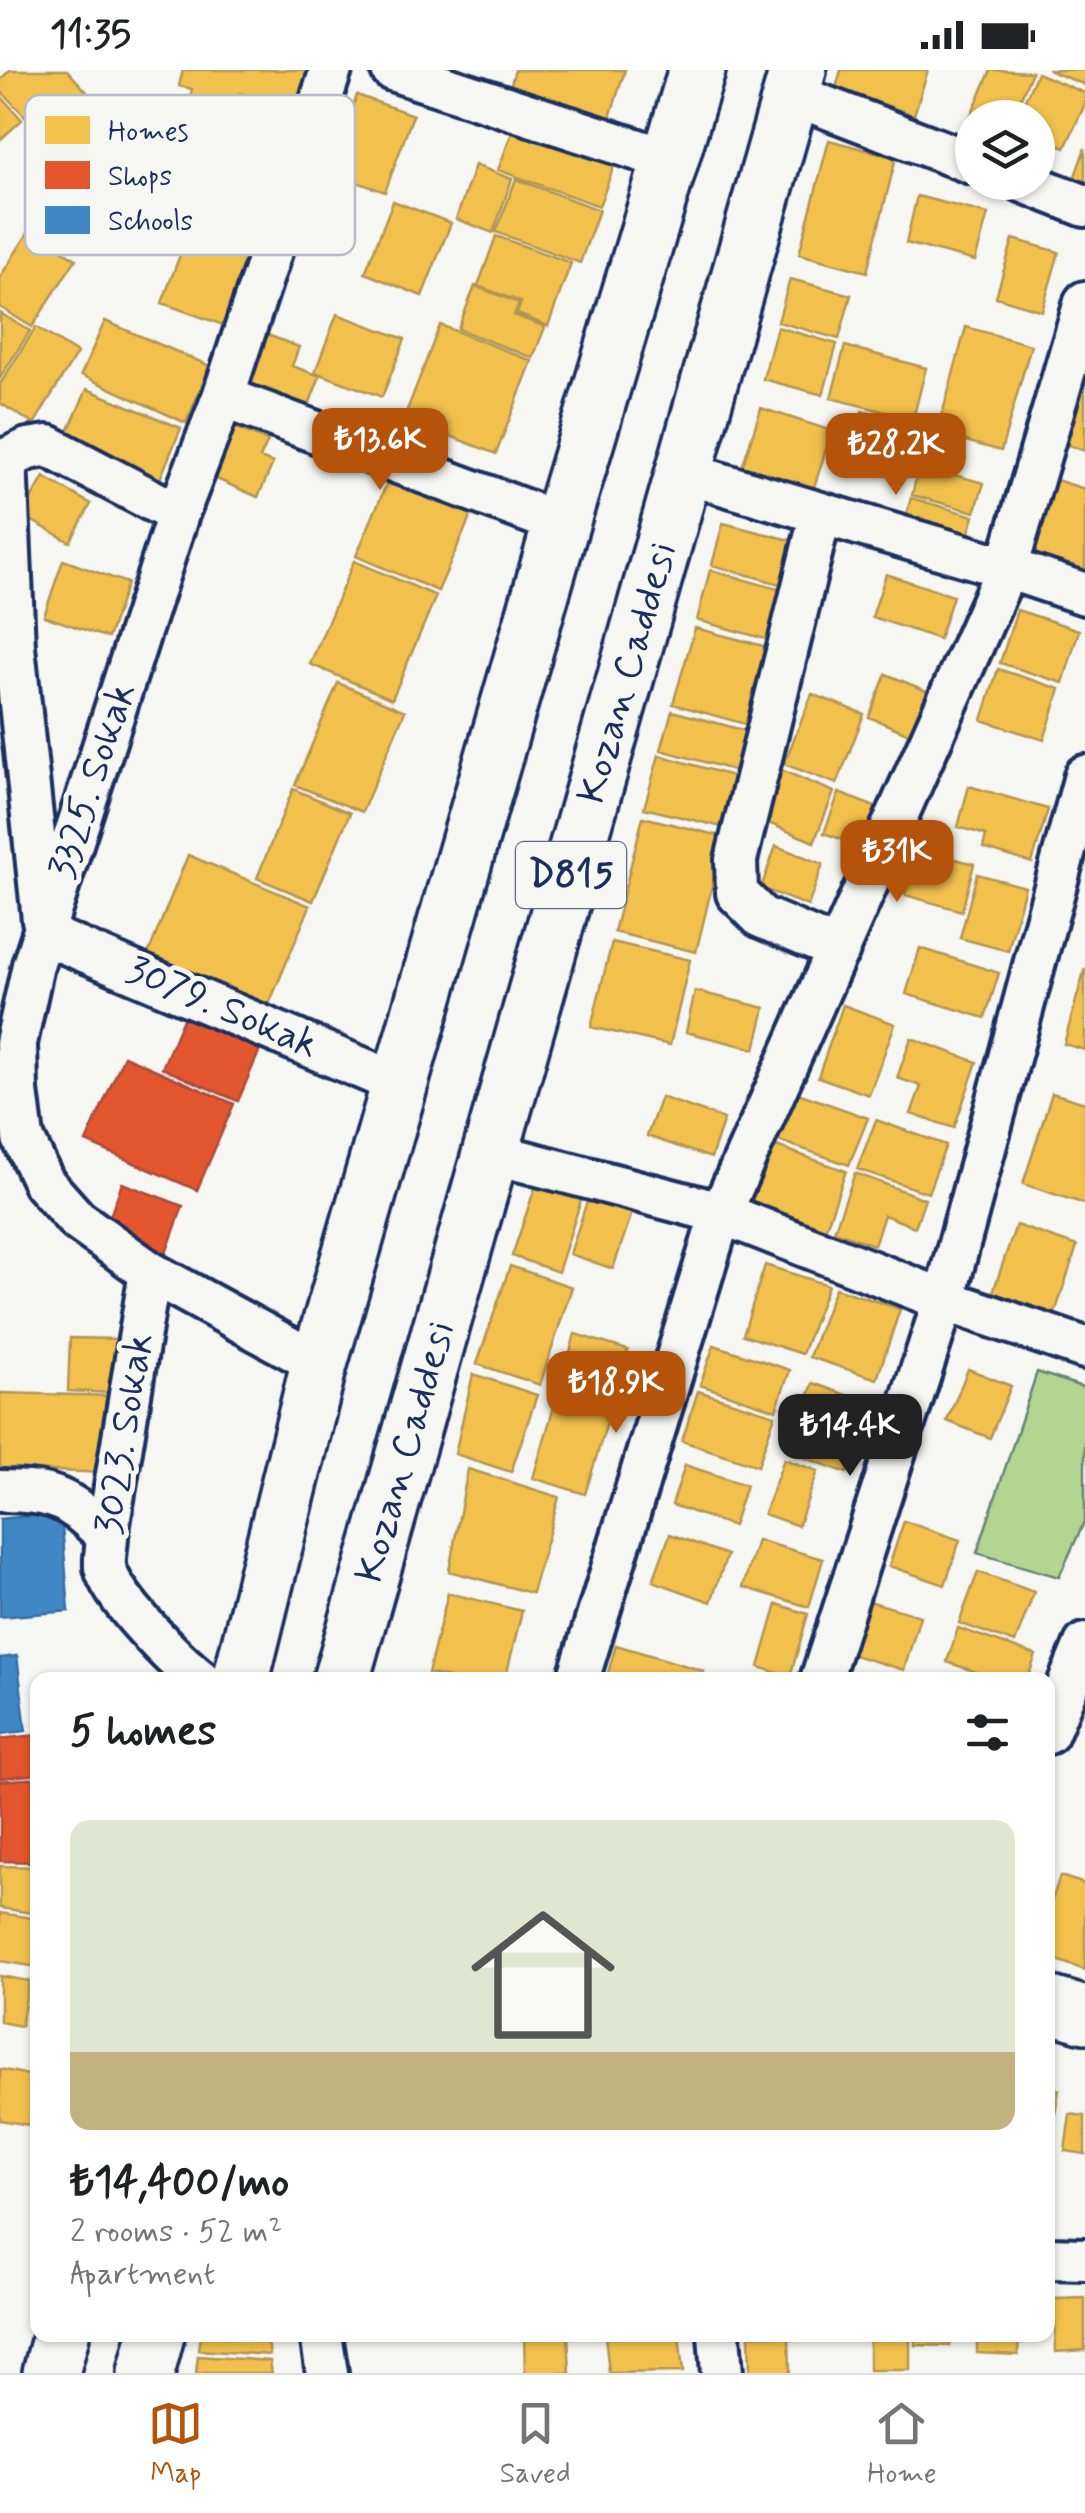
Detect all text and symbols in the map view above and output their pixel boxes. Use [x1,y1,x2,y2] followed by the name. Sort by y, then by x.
[50,11,131,60] text: 11:35
[25,95,355,255] legend
[955,100,1055,200] map controls
[955,100,1055,200] button: layers
[108,114,189,151] text: Homes
[108,159,172,196] text: Shops
[108,204,193,241] text: Schools
[299,408,461,493] pin: ₺13.6K
[815,413,977,498] pin: ₺28.2K
[334,419,426,461] text: ₺13.6K
[848,424,944,466] text: ₺28.2K
[566,536,690,810] street label: Kozan Caddesi
[37,676,149,886] street label: 3325. Sokak
[838,820,956,905] pin: ₺31K
[862,831,932,873] text: ₺31K
[516,842,626,908] road number: D815
[118,944,326,1072] street label: 3079. Sokak
[344,1315,468,1589] street label: Kozan Caddesi
[83,1330,167,1538] street label: 3023. Sokak
[535,1351,697,1436] pin: ₺18.9K
[568,1362,664,1404] text: ₺18.9K
[769,1394,931,1479] pin: ₺14.4K
[800,1405,900,1447] text: ₺14.4K
[70,1705,216,1760] text: 5 homes
[960,1705,1015,1760] icon: filters
[453,1885,633,2065] icon: home
[70,2156,289,2211] text: ₺14,400/mo
[70,2211,282,2253] text: 2 rooms · 52 m²
[70,2253,215,2295] text: Apartment
[148,2396,203,2493] tab: Map
[500,2396,571,2493] tab: Saved
[867,2396,937,2493] tab: Home

